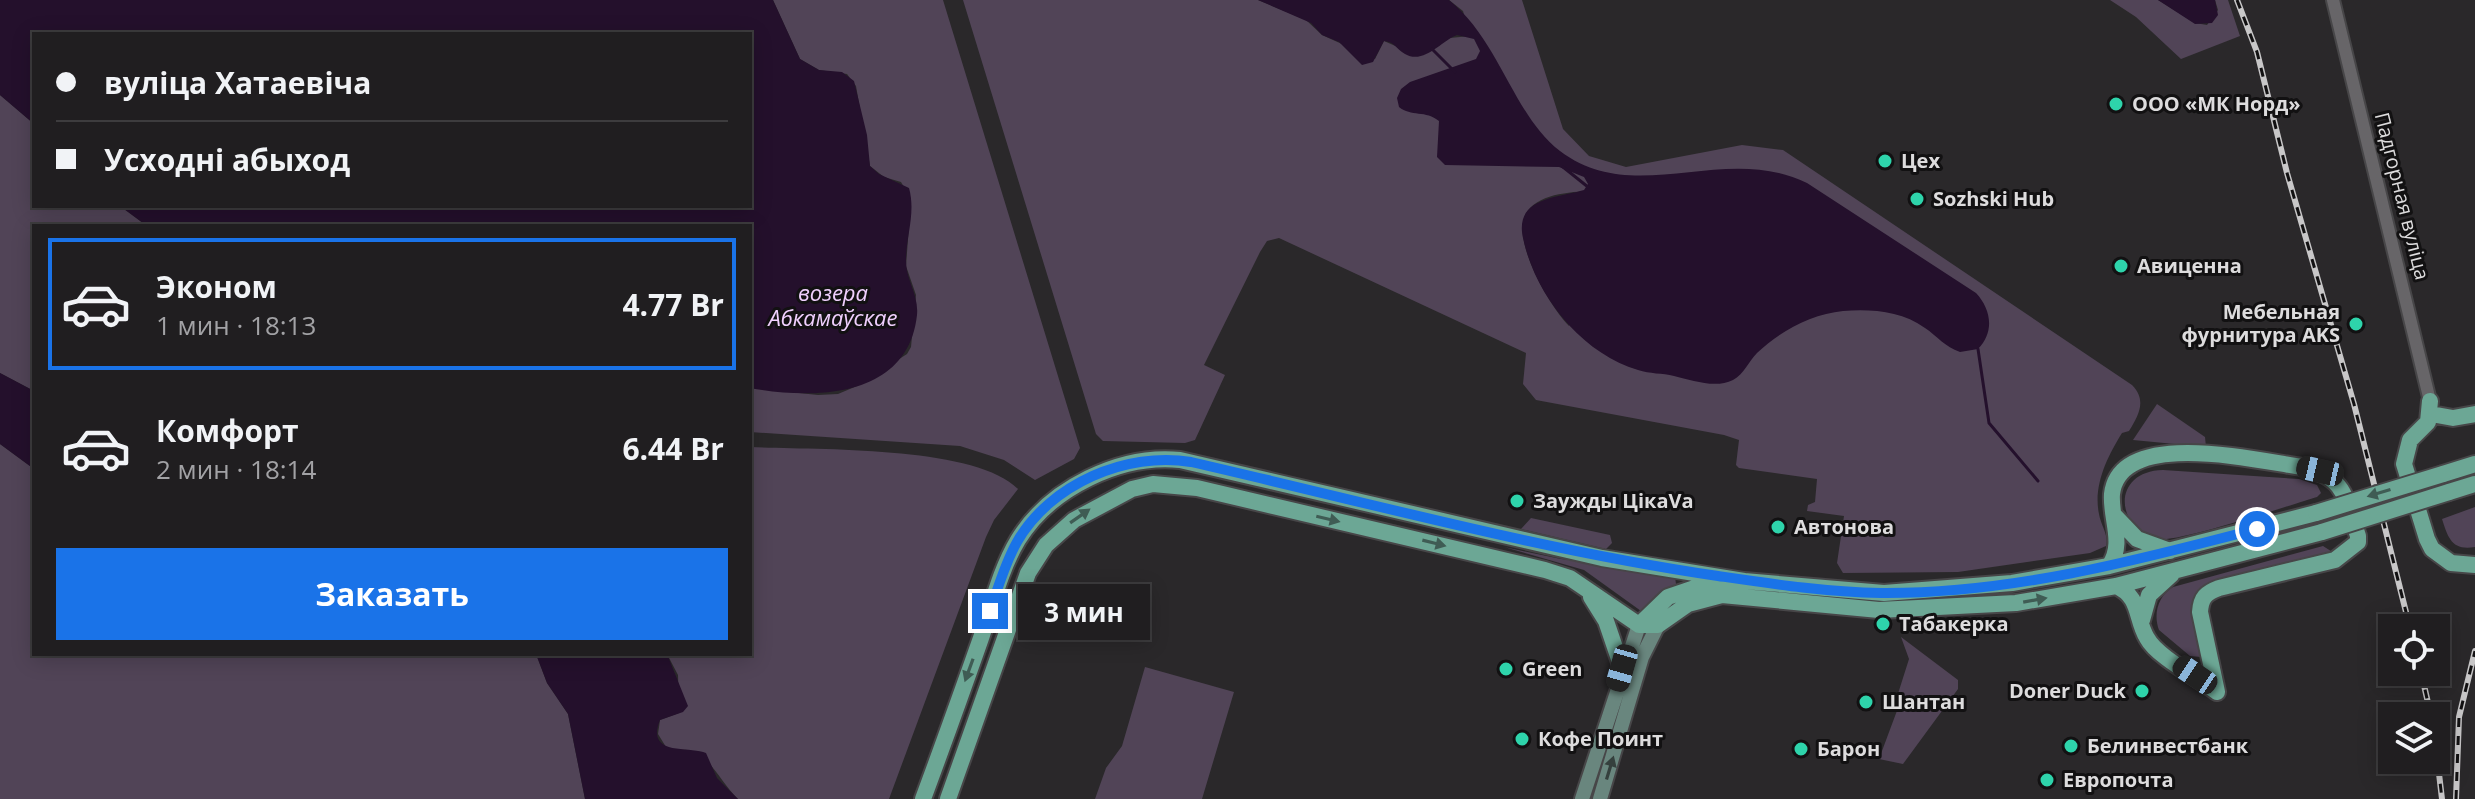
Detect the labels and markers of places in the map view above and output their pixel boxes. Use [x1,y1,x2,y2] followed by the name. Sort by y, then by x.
[2132,90,2301,117] place label: ООО «МК Норд»
[2107,95,2125,113] marker: ООО «МК Норд»
[1901,147,1940,174] place label: Цех
[1876,152,1894,170] marker: Цех
[1933,185,2054,212] place label: Sozhski Hub
[1908,190,1926,208] marker: Sozhski Hub
[2137,252,2242,279] place label: Авиценна
[2112,257,2130,275] marker: Авиценна
[2182,298,2340,348] place label: Мебельная фурнитура AKS
[2347,315,2365,333] marker: Мебельная фурнитура AKS
[1533,487,1694,514] place label: Заужды ЦікаVа
[1508,492,1526,510] marker: Заужды ЦікаVа
[1794,513,1894,540] place label: Автонова
[1769,518,1787,536] marker: Автонова
[1899,610,2009,637] place label: Табакерка
[1874,615,1892,633] marker: Табакерка
[1522,655,1582,682] place label: Green
[1497,660,1515,678] marker: Green
[2009,677,2127,704] place label: Doner Duck
[2133,682,2151,700] marker: Doner Duck
[1882,688,1965,715] place label: Шантан
[1857,693,1875,711] marker: Шантан
[1538,725,1663,752] place label: Кофе Поинт
[1513,730,1531,748] marker: Кофе Поинт
[2087,732,2249,759] place label: Белинвестбанк
[1817,735,1880,762] place label: Барон
[2062,737,2080,755] marker: Белинвестбанк
[1792,740,1810,758] marker: Барон
[2063,766,2174,793] place label: Европочта
[2038,771,2056,789] marker: Европочта

